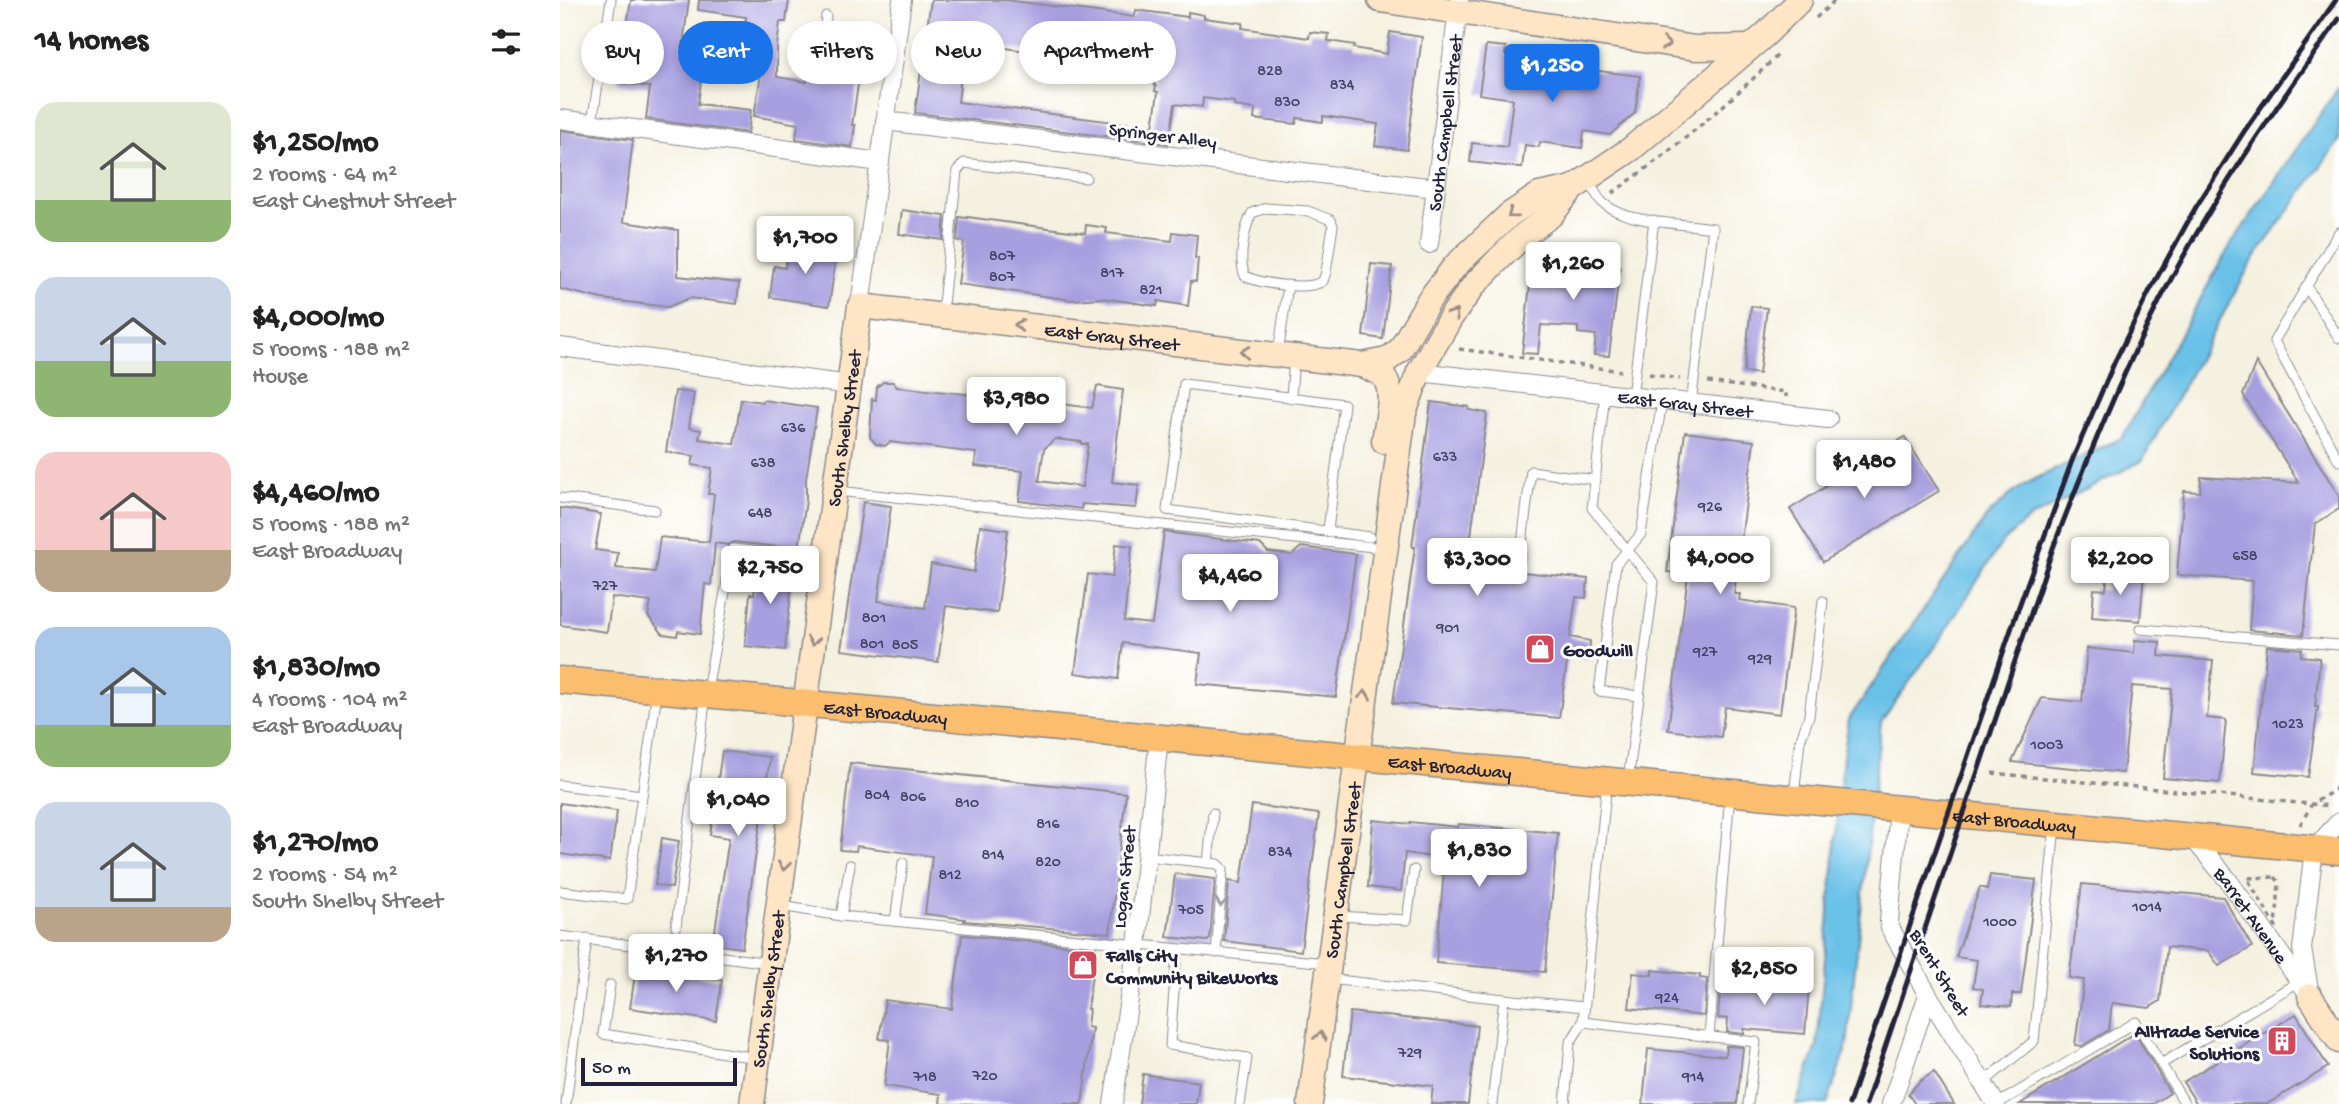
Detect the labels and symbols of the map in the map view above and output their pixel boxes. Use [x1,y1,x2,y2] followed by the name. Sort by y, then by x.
[1425,32,1470,213] street label: South Campbell Street
[1660,36,1671,51] one-way arrow
[1495,44,1609,104] pin: $1,250
[1257,63,1283,82] house number: 828
[1330,77,1355,96] house number: 834
[1274,94,1300,113] house number: 830
[1107,119,1219,156] street label: Springer Alley
[1507,206,1520,219] one-way arrow
[748,216,862,276] pin: $1,700
[1516,243,1630,302] pin: $1,260
[989,248,1016,267] house number: 807
[1100,265,1124,284] house number: 817
[989,269,1016,288] house number: 807
[1139,282,1163,301] house number: 821
[1446,308,1459,321] one-way arrow
[1014,317,1025,332] one-way arrow
[1043,320,1182,359] street label: East Gray Street
[1239,344,1251,359] one-way arrow
[824,347,869,508] street label: South Shelby Street
[959,378,1073,437] pin: $3,980
[1616,387,1756,425] street label: East Gray Street
[781,420,806,439] house number: 636
[1807,440,1921,500] pin: $1,480
[1433,449,1457,468] house number: 633
[750,455,776,474] house number: 638
[1697,499,1723,518] house number: 926
[748,505,772,524] house number: 648
[1663,536,1777,596] pin: $4,000
[1420,538,1534,598] pin: $3,300
[2063,538,2177,597] pin: $2,200
[713,546,827,606] pin: $2,750
[2232,548,2258,567] house number: 658
[1173,554,1287,614] pin: $4,460
[592,578,618,597] house number: 727
[862,610,886,629] house number: 801
[1435,620,1460,639] house number: 901
[1523,632,1557,666] shop icon: Goodwill
[806,635,821,647] one-way arrow
[860,636,884,655] house number: 801
[892,637,918,656] house number: 805
[1563,641,1633,664] place label: Goodwill
[1692,644,1718,663] house number: 927
[1747,651,1772,670] house number: 929
[1357,689,1372,701] one-way arrow
[822,697,949,732] street label: East Broadway
[2271,716,2304,735] house number: 1023
[2030,737,2063,756] house number: 1003
[1387,752,1513,786] street label: East Broadway
[681,778,795,838] pin: $1,040
[1322,779,1369,960] street label: South Campbell Street
[864,787,890,806] house number: 804
[900,789,927,808] house number: 806
[955,795,979,814] house number: 810
[1951,806,2078,841] street label: East Broadway
[1036,816,1061,835] house number: 816
[1110,823,1144,929] street label: Logan Street
[1422,830,1536,889] pin: $1,830
[1268,844,1293,863] house number: 834
[982,847,1005,866] house number: 814
[1035,854,1061,873] house number: 820
[777,860,792,872] one-way arrow
[2206,863,2291,969] street label: Barret Avenue
[938,867,962,886] house number: 812
[1214,897,1229,908] one-way arrow
[2131,899,2162,918] house number: 1014
[1177,902,1204,921] house number: 705
[749,908,793,1069] street label: South Shelby Street
[1982,914,2017,933] house number: 1000
[1902,925,1974,1024] street label: Brent Street
[619,934,733,994] pin: $1,270
[1105,946,1278,991] place label: Falls City Community BikeWorks
[1066,948,1100,982] shop icon: Falls City Community BikeWorks
[1707,948,1821,1007] pin: $2,850
[1654,990,1679,1009] house number: 924
[2134,1022,2260,1067] place label: Alltrade Service Solutions
[2265,1024,2299,1058] building icon: Alltrade Service Solutions
[1312,1031,1327,1042] one-way arrow
[1397,1045,1422,1064] house number: 729
[581,1055,737,1087] scale bar
[971,1068,998,1087] house number: 720
[912,1069,937,1088] house number: 718
[1681,1069,1704,1088] house number: 914

